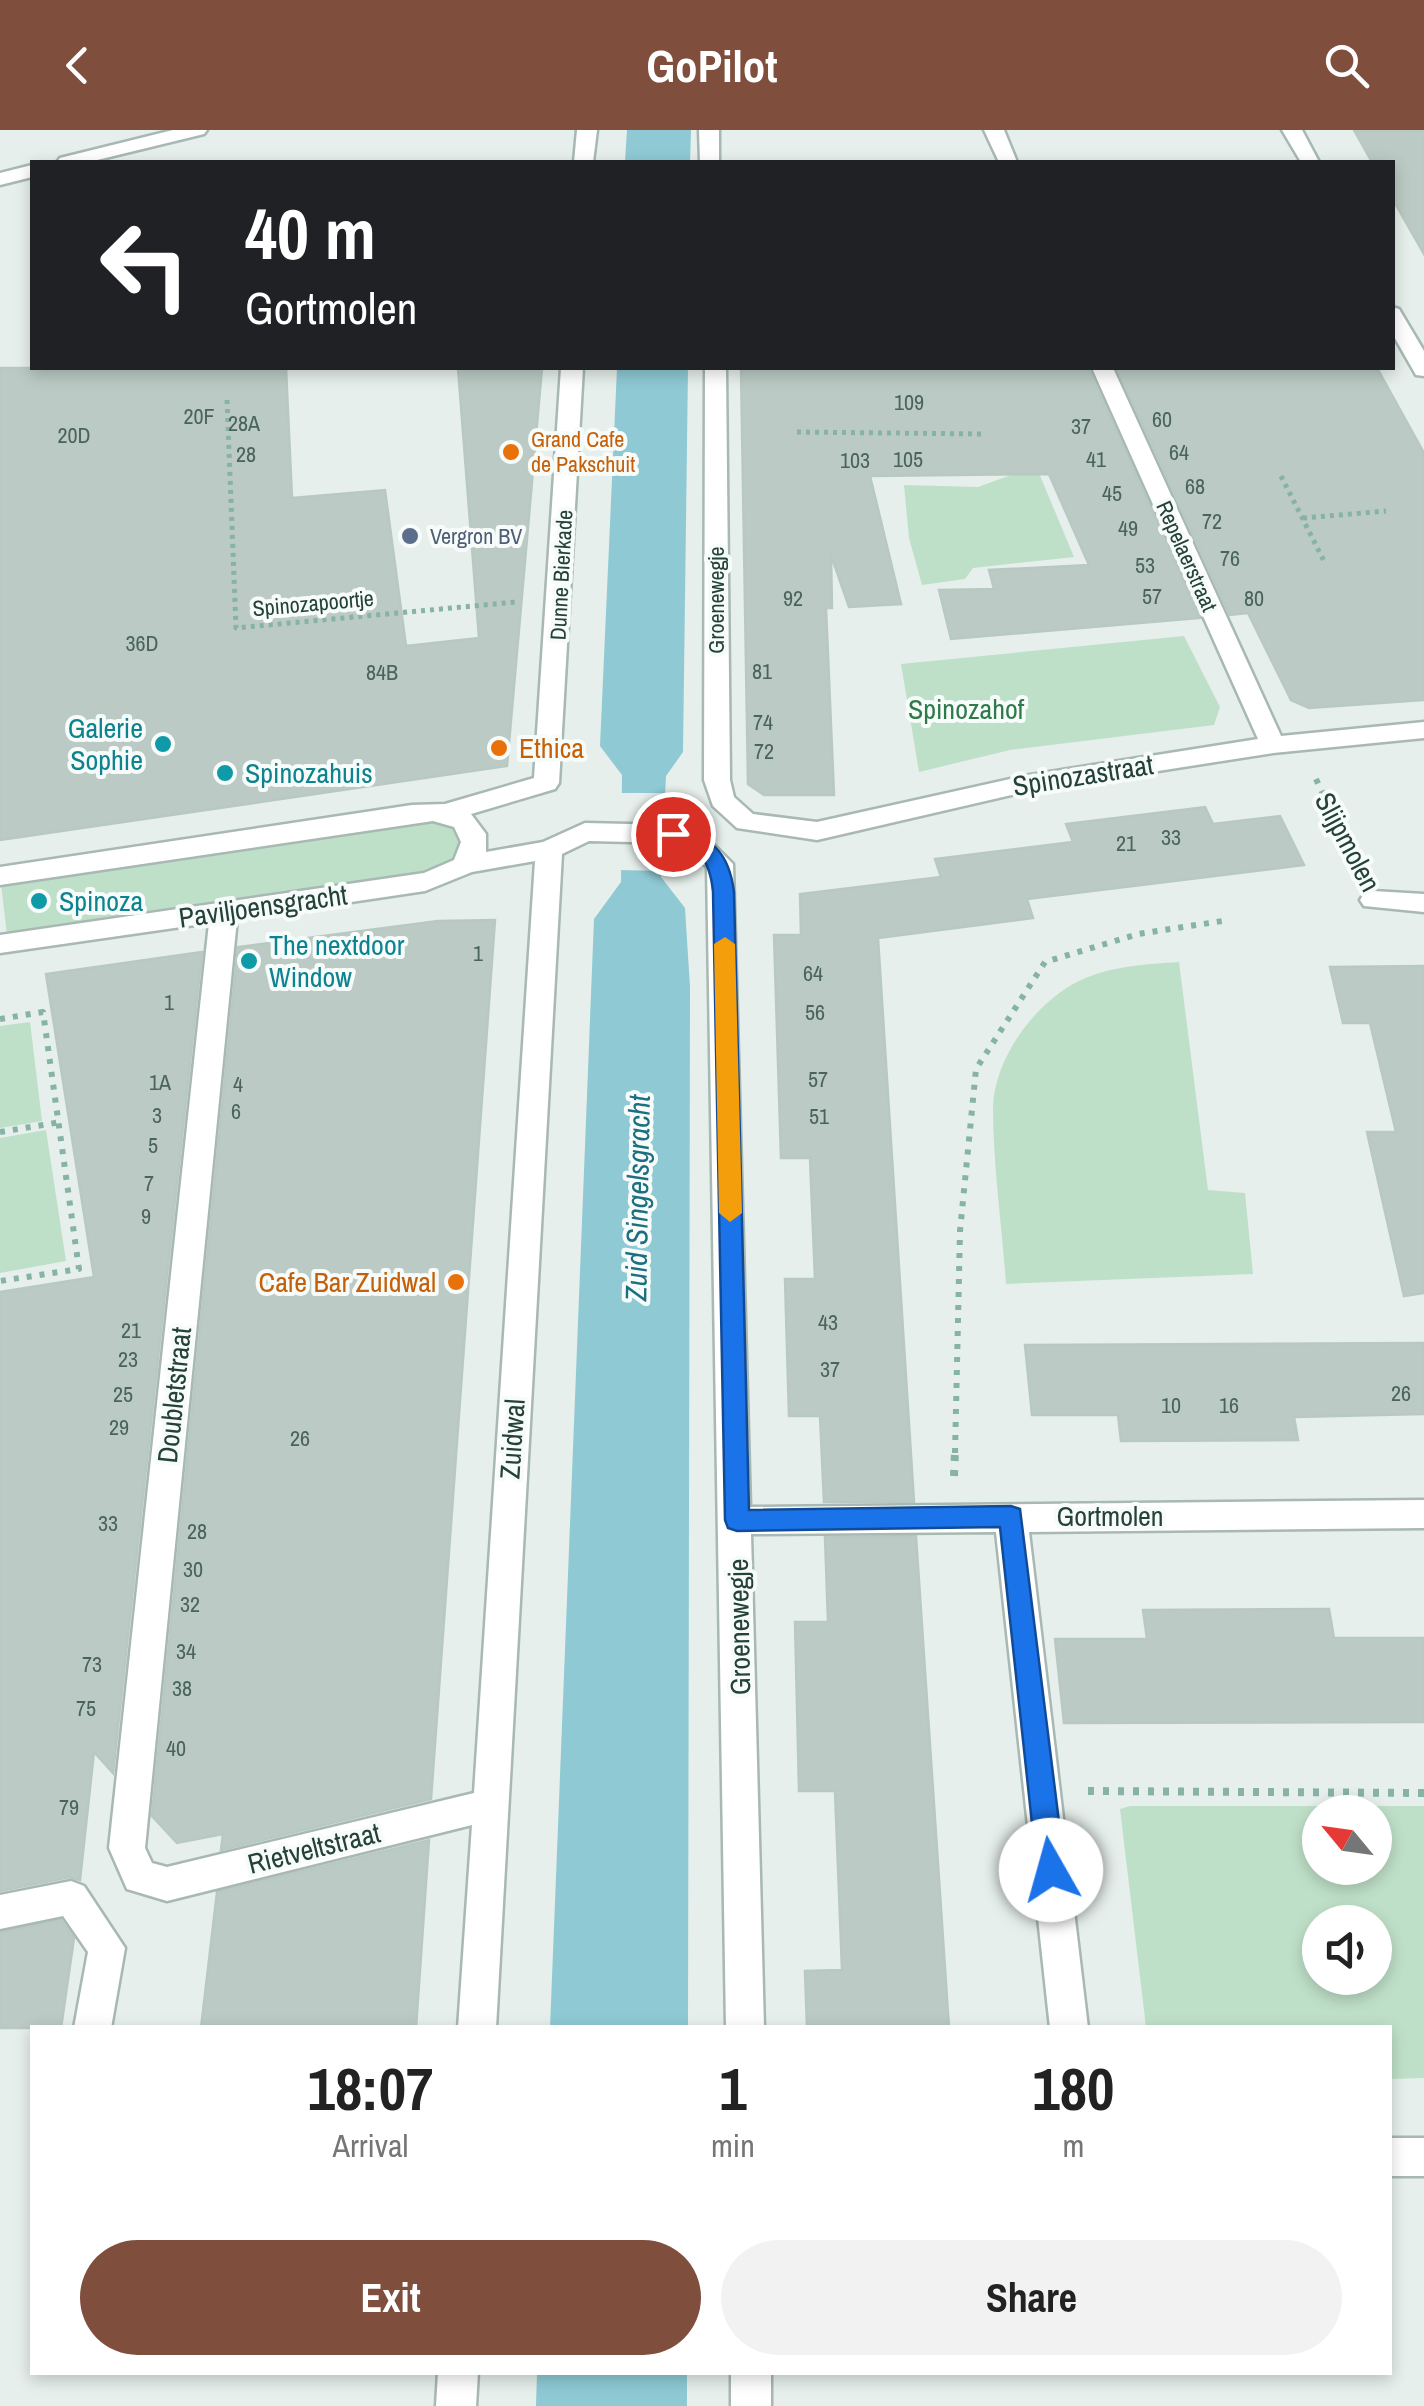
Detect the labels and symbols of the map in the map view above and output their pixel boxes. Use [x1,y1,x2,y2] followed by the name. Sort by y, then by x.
[894,387,924,417] house number: 109
[183,401,215,431] house number: 20F
[1152,404,1172,434] house number: 60
[228,408,261,438] house number: 28A
[1071,411,1091,441] house number: 37
[57,420,91,450] house number: 20D
[531,424,635,479] place label: Grand Cafe de Pakschuit
[1169,437,1189,467] house number: 64
[236,439,256,469] house number: 28
[500,441,522,463] marker: Grand Cafe de Pakschuit
[893,444,923,474] house number: 105
[1086,444,1106,474] house number: 41
[840,445,870,475] house number: 103
[1185,471,1205,501] house number: 68
[1102,478,1122,508] house number: 45
[1149,496,1225,616] street label: Repelaerstraat
[1202,506,1222,536] house number: 72
[543,509,579,641] street label: Dunne Bierkade
[1118,513,1138,543] house number: 49
[430,521,522,551] place label: Vergron BV
[399,525,421,547] marker: Vergron BV
[1220,543,1240,573] house number: 76
[701,546,731,654] street label: Groenewegje
[1135,550,1155,580] house number: 53
[1142,581,1162,611] house number: 57
[251,583,375,623] street label: Spinozapoortje
[783,583,803,613] house number: 92
[1244,583,1264,613] house number: 80
[125,628,159,658] house number: 36D
[752,656,772,686] house number: 81
[366,657,398,687] house number: 84B
[908,690,1025,728] park label: Spinozahof
[753,707,773,737] house number: 74
[68,709,143,779] place label: Galerie Sophie
[519,729,584,767] place label: Ethica
[152,733,174,755] marker: Galerie Sophie
[754,736,774,766] house number: 72
[488,737,510,759] marker: Ethica
[1010,745,1156,805] street label: Spinozastraat
[245,754,373,792] place label: Spinozahuis
[214,762,236,784] marker: Spinozahuis
[1306,786,1390,898] street label: Slijpmolen
[631,792,716,877] pin
[1161,822,1181,852] house number: 33
[1116,828,1136,858] house number: 21
[176,875,350,937] street label: Paviljoensgracht
[59,882,143,920] place label: Spinoza
[28,890,50,912] marker: Spinoza
[269,926,405,996] place label: The nextdoor Window
[473,938,483,968] house number: 1
[238,950,260,972] marker: The nextdoor Window
[803,958,823,988] house number: 64
[164,987,174,1017] house number: 1
[805,997,825,1027] house number: 56
[808,1064,828,1094] house number: 57
[149,1067,172,1097] house number: 1A
[233,1069,243,1099] house number: 4
[615,1093,659,1303] water label: Zuid Singelsgracht
[231,1096,241,1126] house number: 6
[152,1100,162,1130] house number: 3
[809,1101,829,1131] house number: 51
[148,1130,158,1160] house number: 5
[144,1168,154,1198] house number: 7
[141,1201,151,1231] house number: 9
[259,1263,436,1301] place label: Cafe Bar Zuidwal
[445,1271,467,1293] marker: Cafe Bar Zuidwal
[818,1307,838,1337] house number: 43
[121,1315,141,1345] house number: 21
[148,1325,200,1465] street label: Doubletstraat
[118,1344,138,1374] house number: 23
[820,1354,840,1384] house number: 37
[1391,1378,1411,1408] house number: 26
[113,1379,133,1409] house number: 25
[1161,1390,1181,1420] house number: 10
[1219,1390,1239,1420] house number: 16
[490,1398,534,1480] street label: Zuidwal
[109,1412,129,1442] house number: 29
[290,1423,310,1453] house number: 26
[1056,1497,1164,1535] street label: Gortmolen
[98,1508,118,1538] house number: 33
[187,1516,207,1546] house number: 28
[183,1554,203,1584] house number: 30
[719,1558,759,1696] street label: Groenewegje
[180,1589,200,1619] house number: 32
[176,1636,196,1666] house number: 34
[82,1649,102,1679] house number: 73
[172,1673,192,1703] house number: 38
[76,1693,96,1723] house number: 75
[166,1733,186,1763] house number: 40
[59,1792,79,1822] house number: 79
[1302,1795,1392,1885] north arrow
[244,1813,384,1883] street label: Rietveltstraat
[999,1818,1103,1922] position arrow

